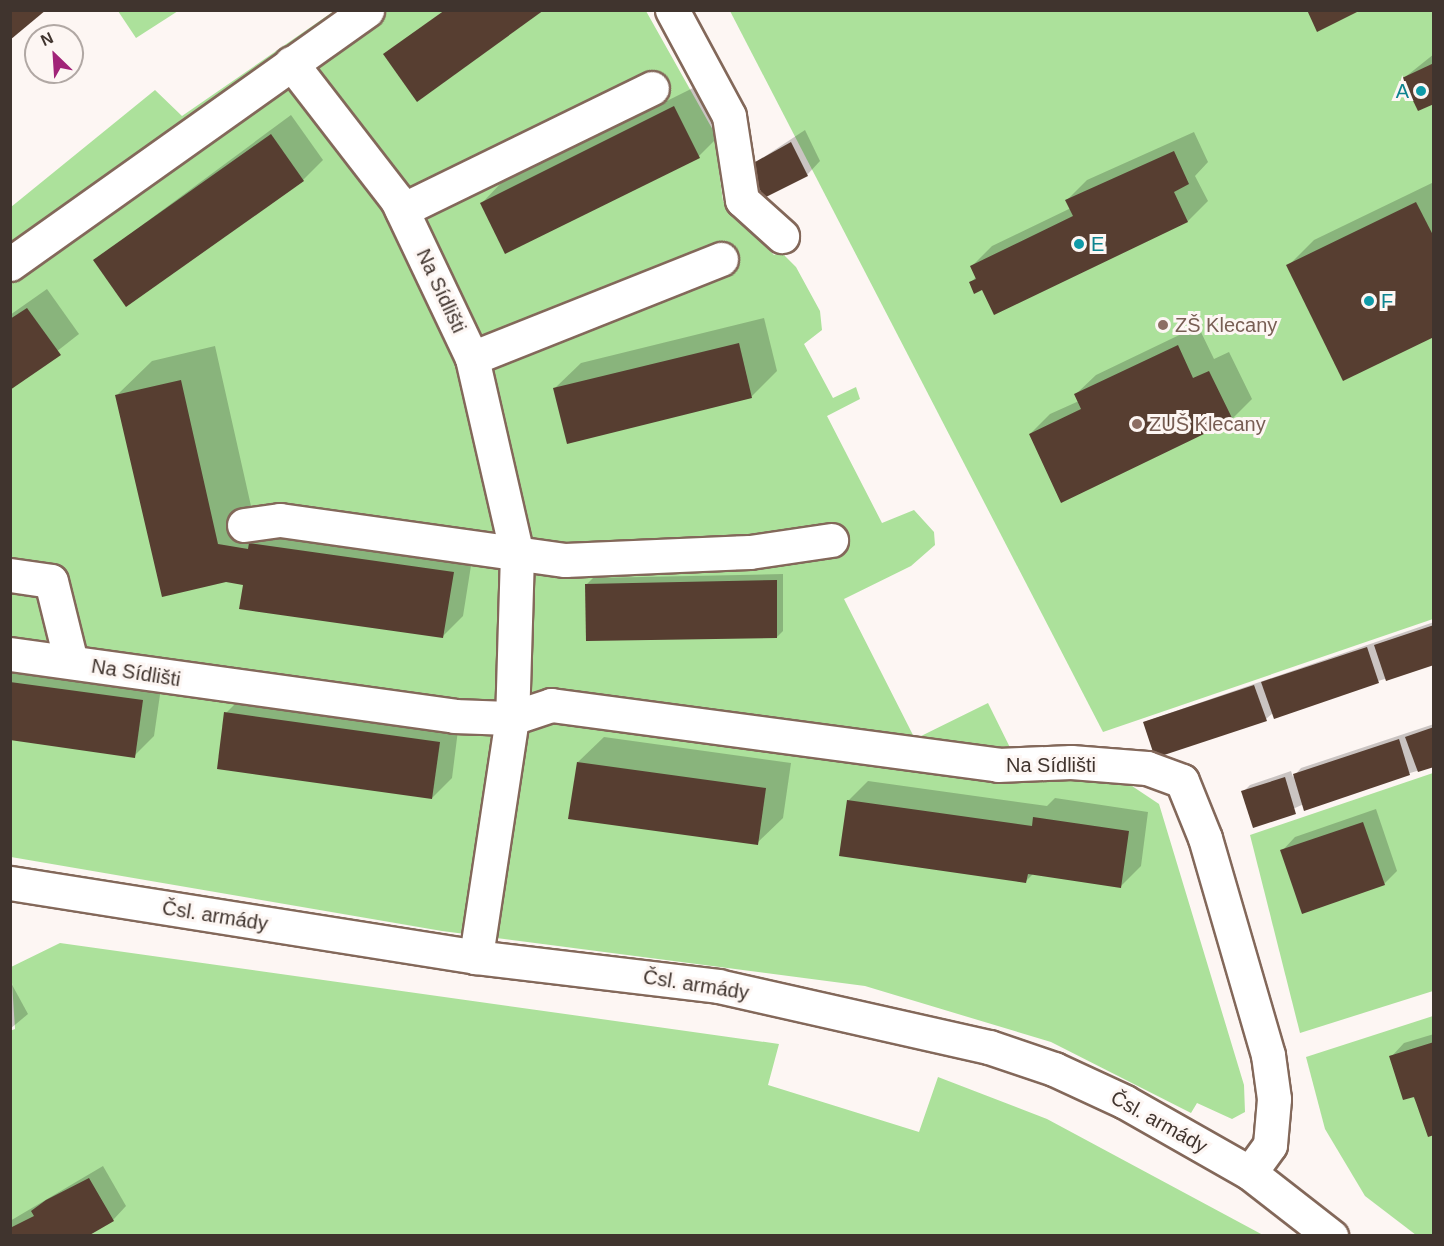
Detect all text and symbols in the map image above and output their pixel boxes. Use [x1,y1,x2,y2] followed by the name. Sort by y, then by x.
[24,24,84,84] north arrow
[38,29,56,49] text: N
[1396,79,1409,103] place label: A
[1414,84,1428,98] marker: A
[1091,232,1104,256] place label: E
[1072,237,1086,251] marker: E
[411,245,471,337] street label: Na Sídlišti
[1381,289,1393,313] place label: F
[1362,294,1376,308] marker: F
[1175,313,1277,337] place label: ZŠ Klecany
[1156,318,1170,332] marker: ZŠ Klecany
[1149,412,1266,436] place label: ZUŠ Klecany
[1130,417,1144,431] marker: ZUŠ Klecany
[90,654,182,692] street label: Na Sídlišti
[1006,753,1096,777] street label: Na Sídlišti
[160,896,270,936] street label: Čsl. armády
[641,965,751,1005] street label: Čsl. armády
[1107,1086,1211,1158] street label: Čsl. armády

